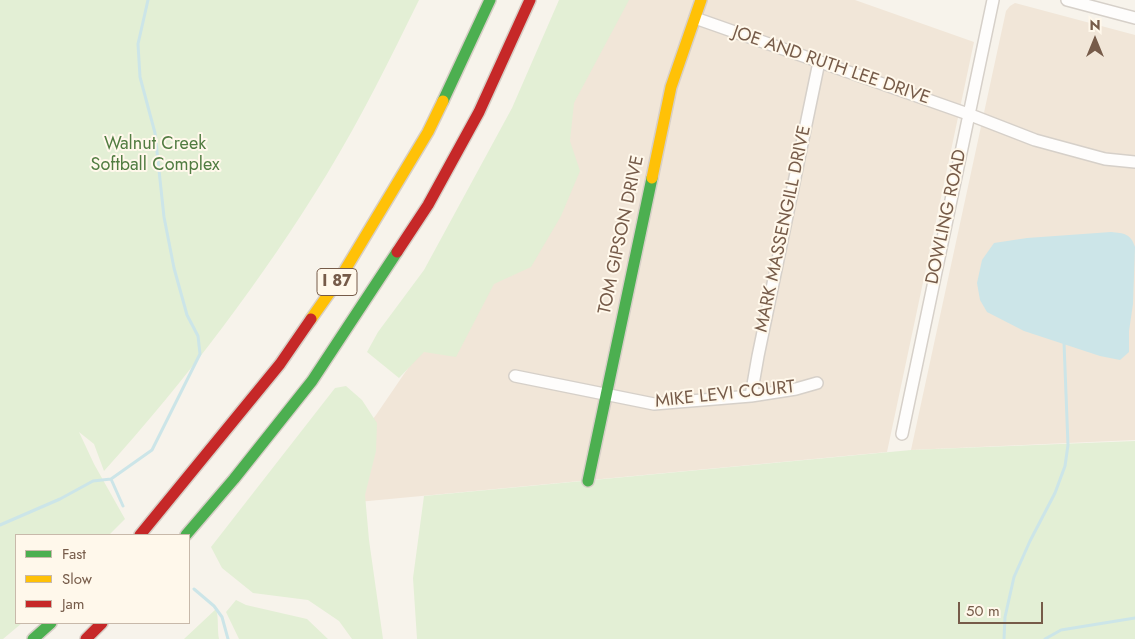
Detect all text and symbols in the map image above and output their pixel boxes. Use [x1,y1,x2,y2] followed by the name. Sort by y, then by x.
[1070,15,1120,65] north arrow
[1089,15,1101,35] text: N
[730,22,932,110] street label: JOE AND RUTH LEE DRIVE
[752,124,816,334] street label: MARK MASSENGILL DRIVE
[91,134,219,176] park label: Walnut Creek Softball Complex
[922,148,972,286] street label: DOWLING ROAD
[595,154,649,316] street label: TOM GIPSON DRIVE
[317,268,357,296] road number: I 87
[654,377,796,413] street label: MIKE LEVI COURT
[15,534,190,624] legend
[62,543,86,565] text: Fast
[62,568,92,590] text: Slow
[960,592,1045,624] scale bar
[62,593,85,615] text: Jam
[966,600,1000,622] text: 50 m

